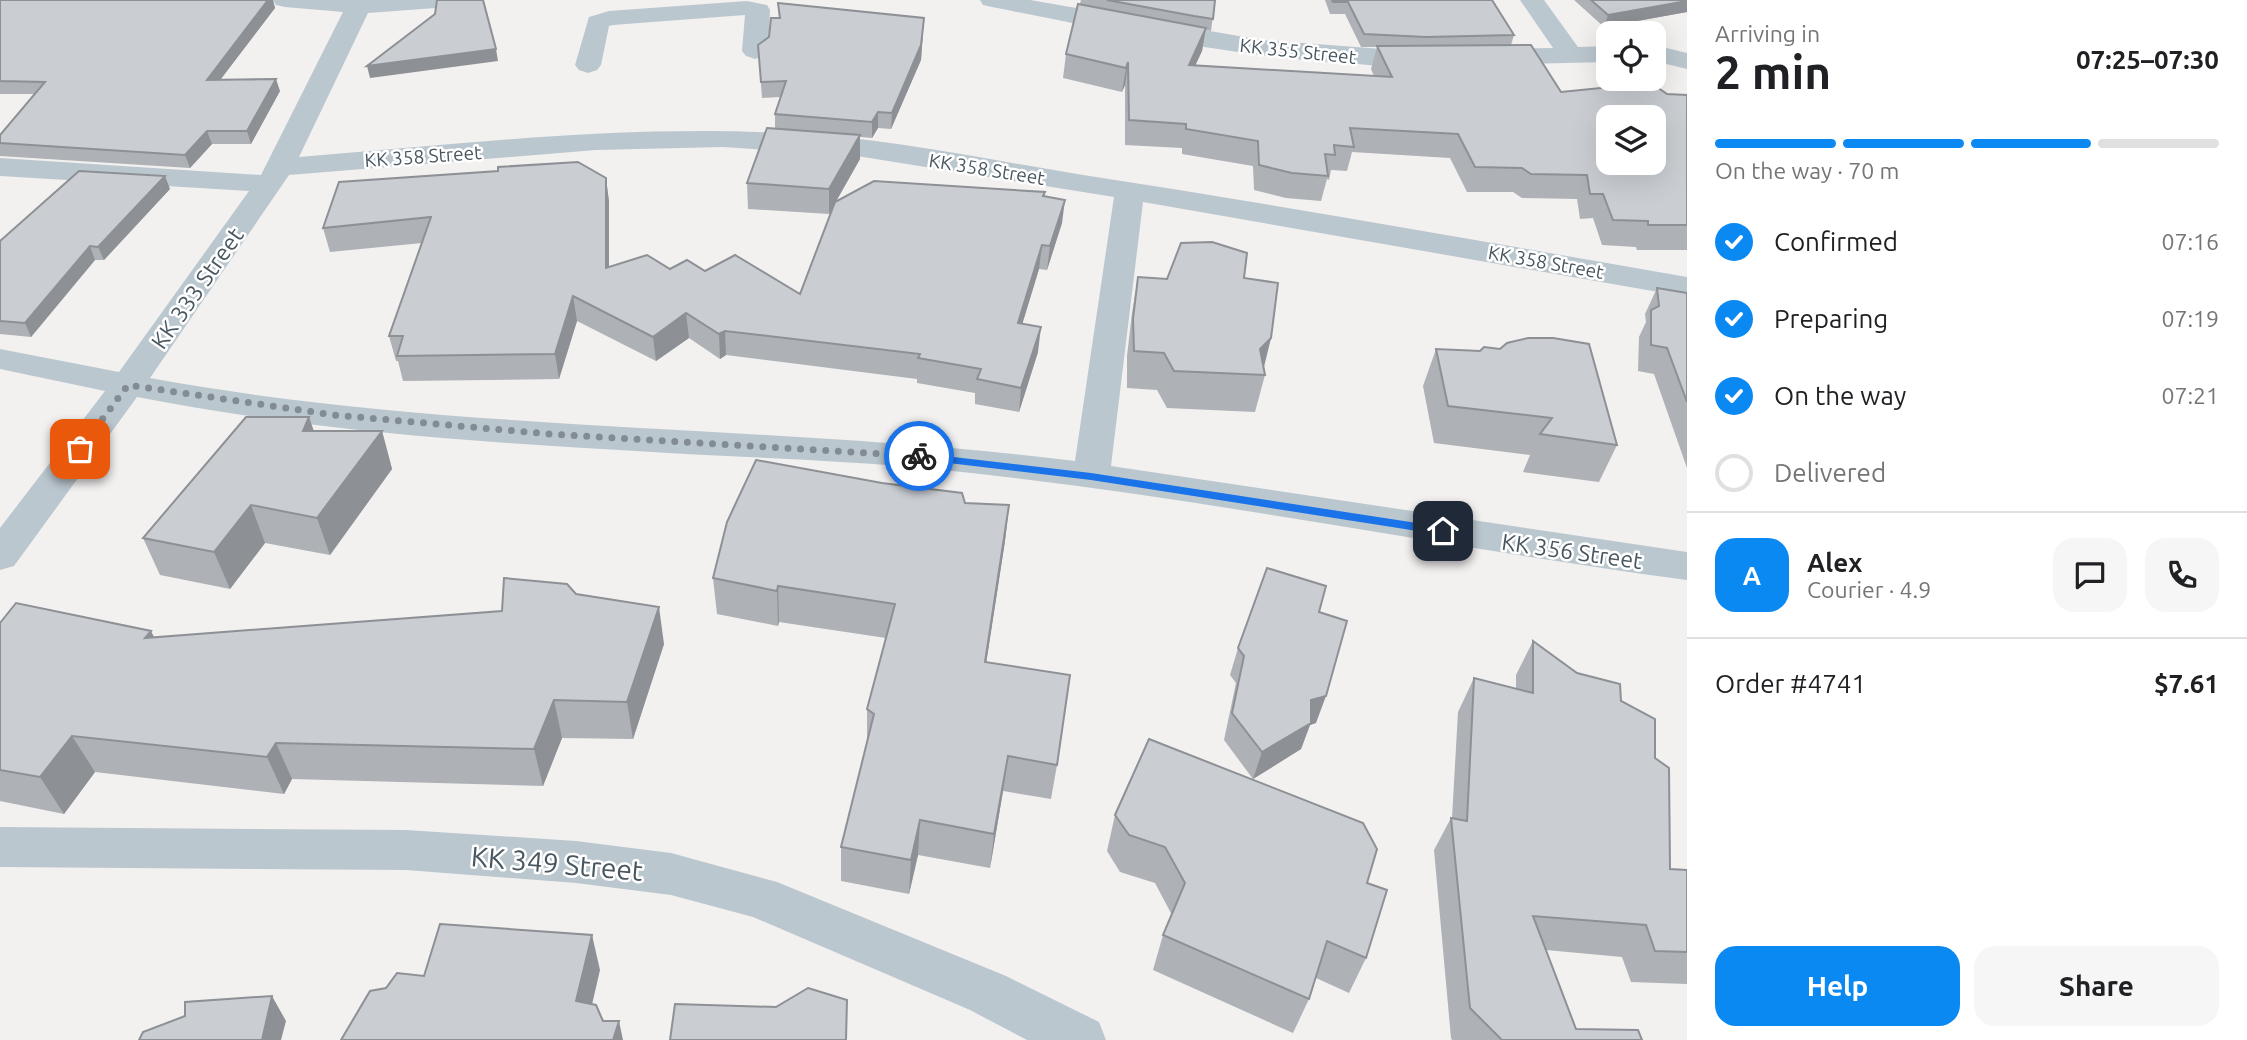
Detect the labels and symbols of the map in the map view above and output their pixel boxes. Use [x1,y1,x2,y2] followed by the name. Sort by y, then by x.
[1239,34,1358,68] street label: KK 355 Street
[364,141,483,171] street label: KK 358 Street
[927,149,1047,189] street label: KK 358 Street
[146,223,248,353] street label: KK 333 Street
[1486,241,1606,283] street label: KK 358 Street
[50,419,110,479] pin
[884,421,954,491] courier
[1413,501,1473,561] pin
[1500,529,1644,573] street label: KK 356 Street
[470,840,644,886] street label: KK 349 Street

